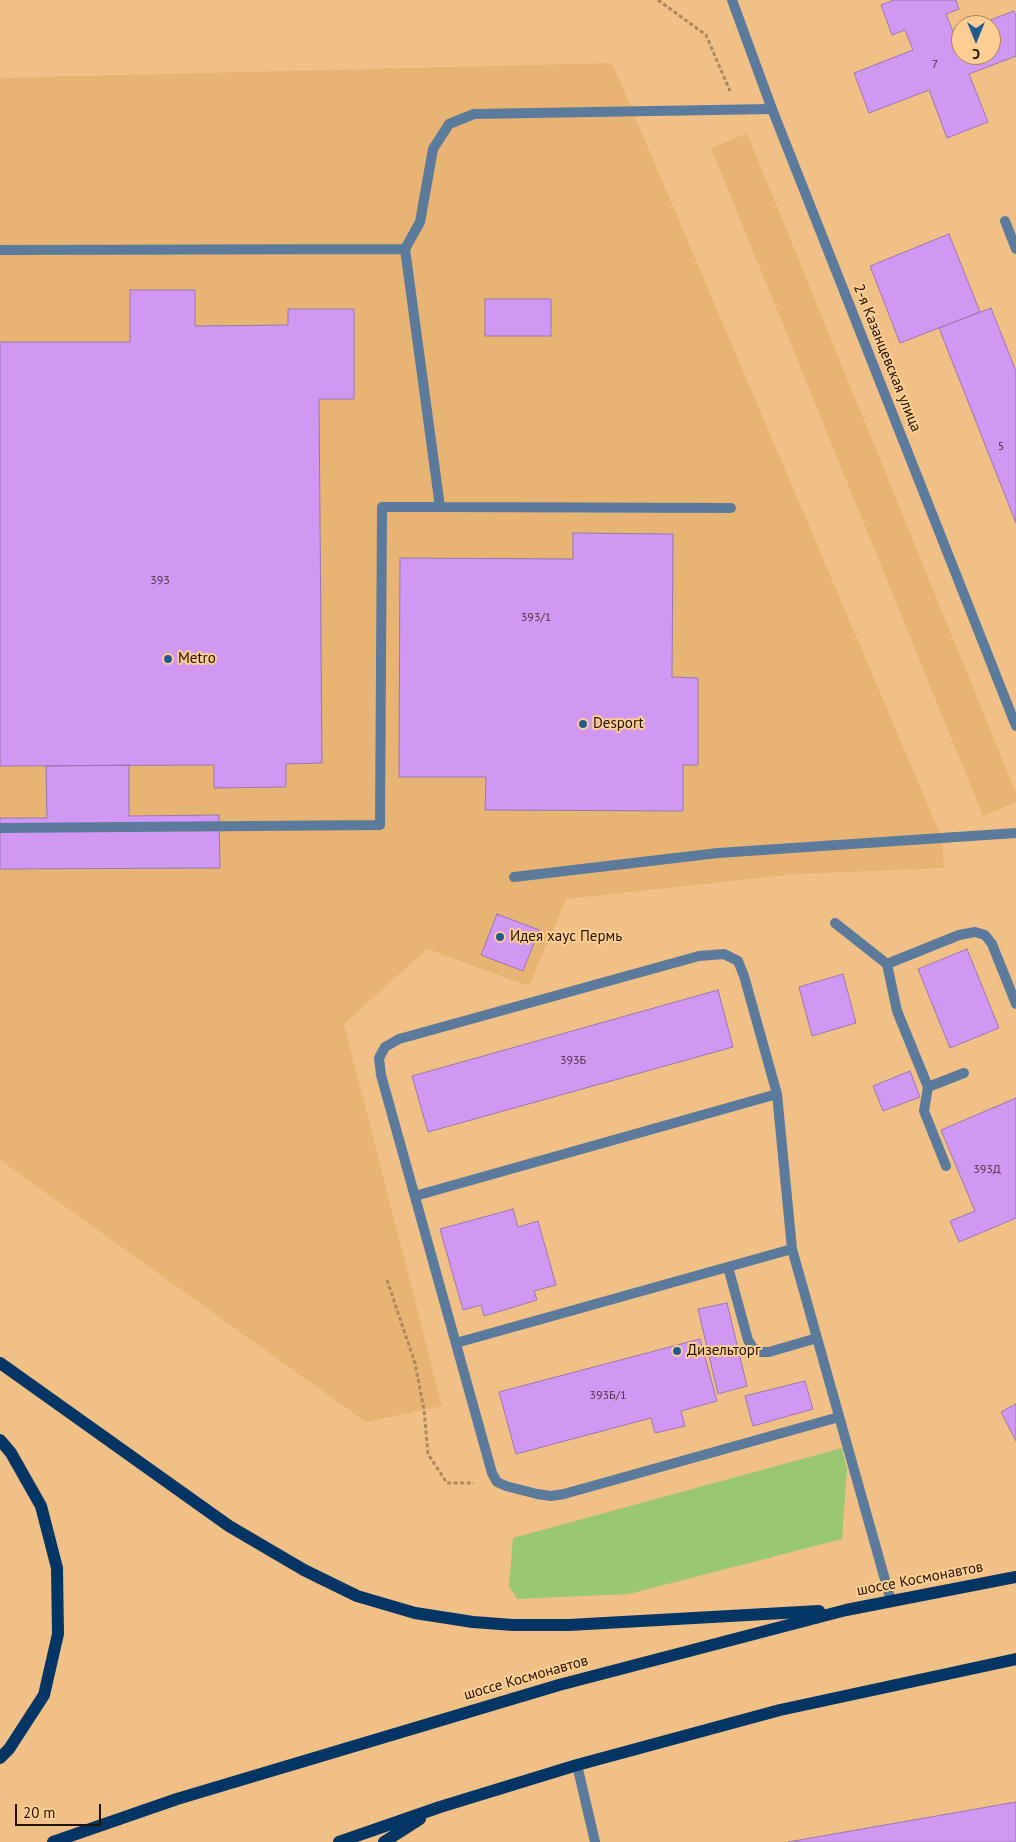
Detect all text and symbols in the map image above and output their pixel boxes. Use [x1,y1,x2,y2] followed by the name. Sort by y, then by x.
[951,15,1001,65] north arrow
[972,45,980,63] text: С
[932,58,938,72] house number: 7
[849,282,925,434] street label: 2-я Казанцевская улица
[998,440,1004,454] house number: 5
[150,574,170,588] house number: 393
[521,611,551,625] house number: 393/1
[178,650,216,668] place label: Metro
[162,653,174,665] marker: Metro
[593,715,644,733] place label: Desport
[577,718,589,730] marker: Desport
[510,928,622,946] place label: Идея хаус Пермь
[494,931,506,943] marker: Идея хаус Пермь
[560,1054,586,1068] house number: 393Б
[973,1163,1001,1177] house number: 393Д
[687,1342,761,1360] place label: Дизельторг
[671,1345,683,1357] marker: Дизельторг
[589,1389,627,1403] house number: 393Б/1
[855,1558,985,1600] street label: шоссе Космонавтов
[462,1652,590,1704] street label: шоссе Космонавтов
[18,1794,104,1826] scale bar
[23,1803,56,1822] text: 20 m

